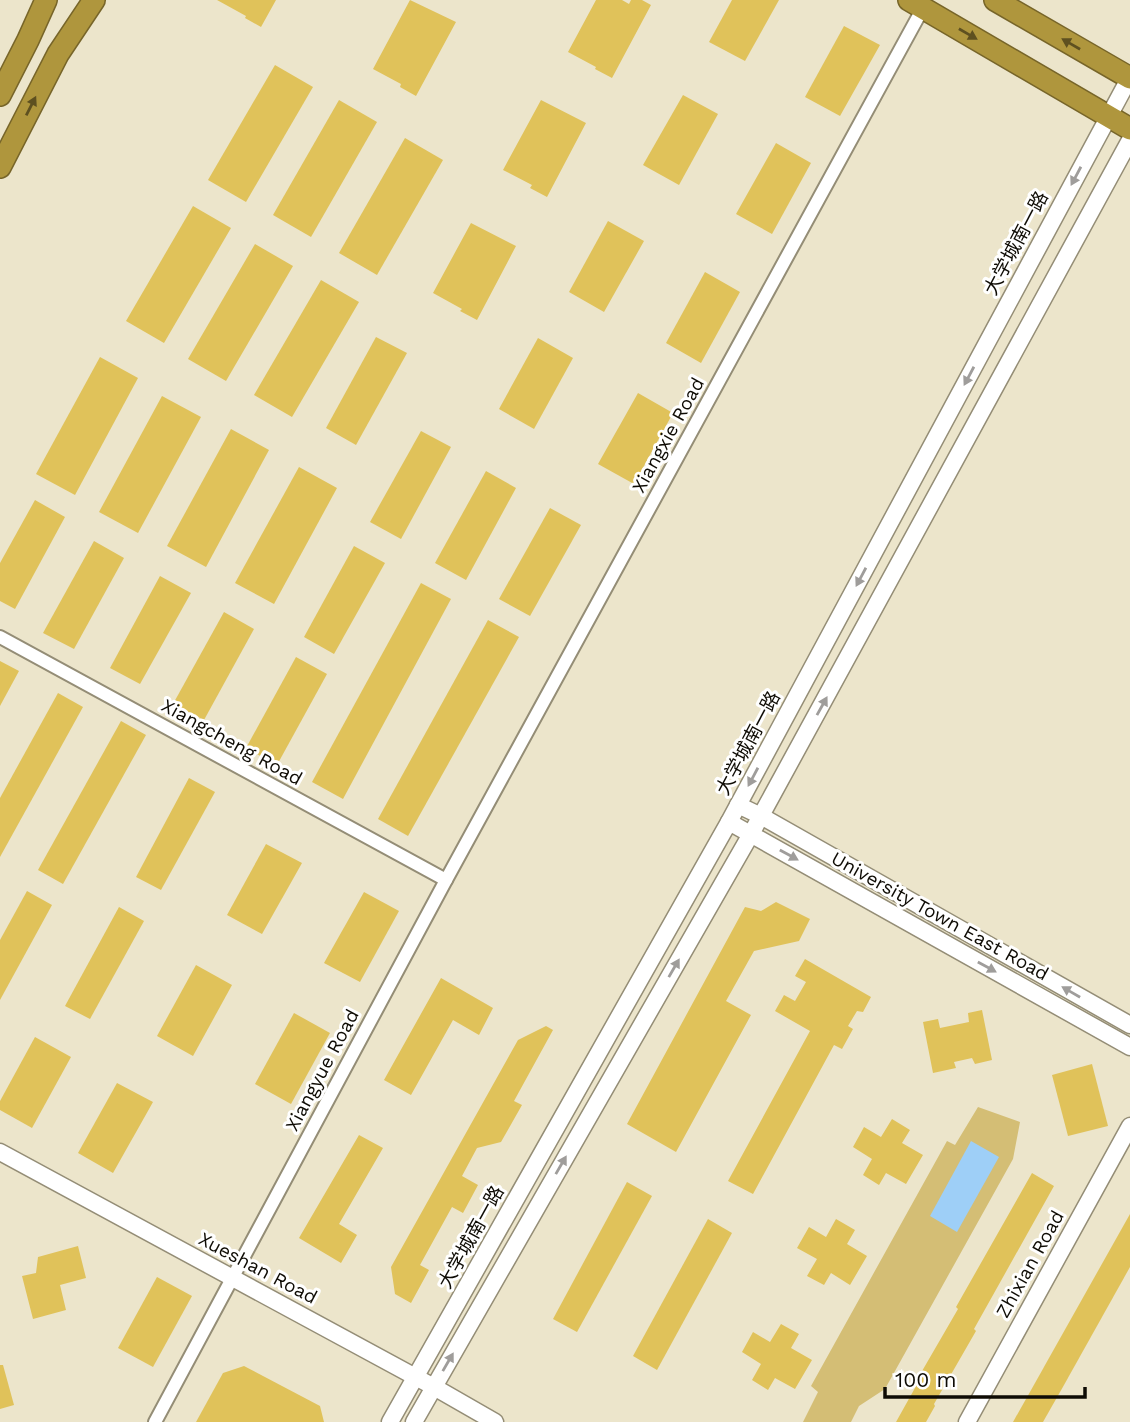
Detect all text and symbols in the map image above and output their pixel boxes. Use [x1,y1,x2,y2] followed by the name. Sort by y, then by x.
[959,28,978,40] one-way arrow
[1061,37,1080,50] one-way arrow
[26,96,37,116] one-way arrow
[1071,166,1082,186] one-way arrow
[979,187,1053,299] street label: 大学城南一路
[963,367,975,387] one-way arrow
[627,373,709,497] street label: Xiangxie Road
[855,567,867,587] one-way arrow
[711,687,785,799] street label: 大学城南一路
[158,694,306,790] street label: Xiangcheng Road
[816,696,828,715] one-way arrow
[747,767,759,787] one-way arrow
[827,847,1053,985] street label: University Town East Road
[779,849,799,861] one-way arrow
[668,958,680,978] one-way arrow
[977,961,997,973] one-way arrow
[1061,986,1080,998] one-way arrow
[280,1005,364,1135] street label: Xiangyue Road
[555,1156,567,1175] one-way arrow
[433,1182,509,1292] street label: 大学城南一路
[991,1206,1069,1322] street label: Zhixian Road
[195,1227,321,1309] street label: Xueshan Road
[441,1353,454,1372] one-way arrow
[885,1356,1084,1400] scale bar
[895,1367,957,1392] text: 100 m

